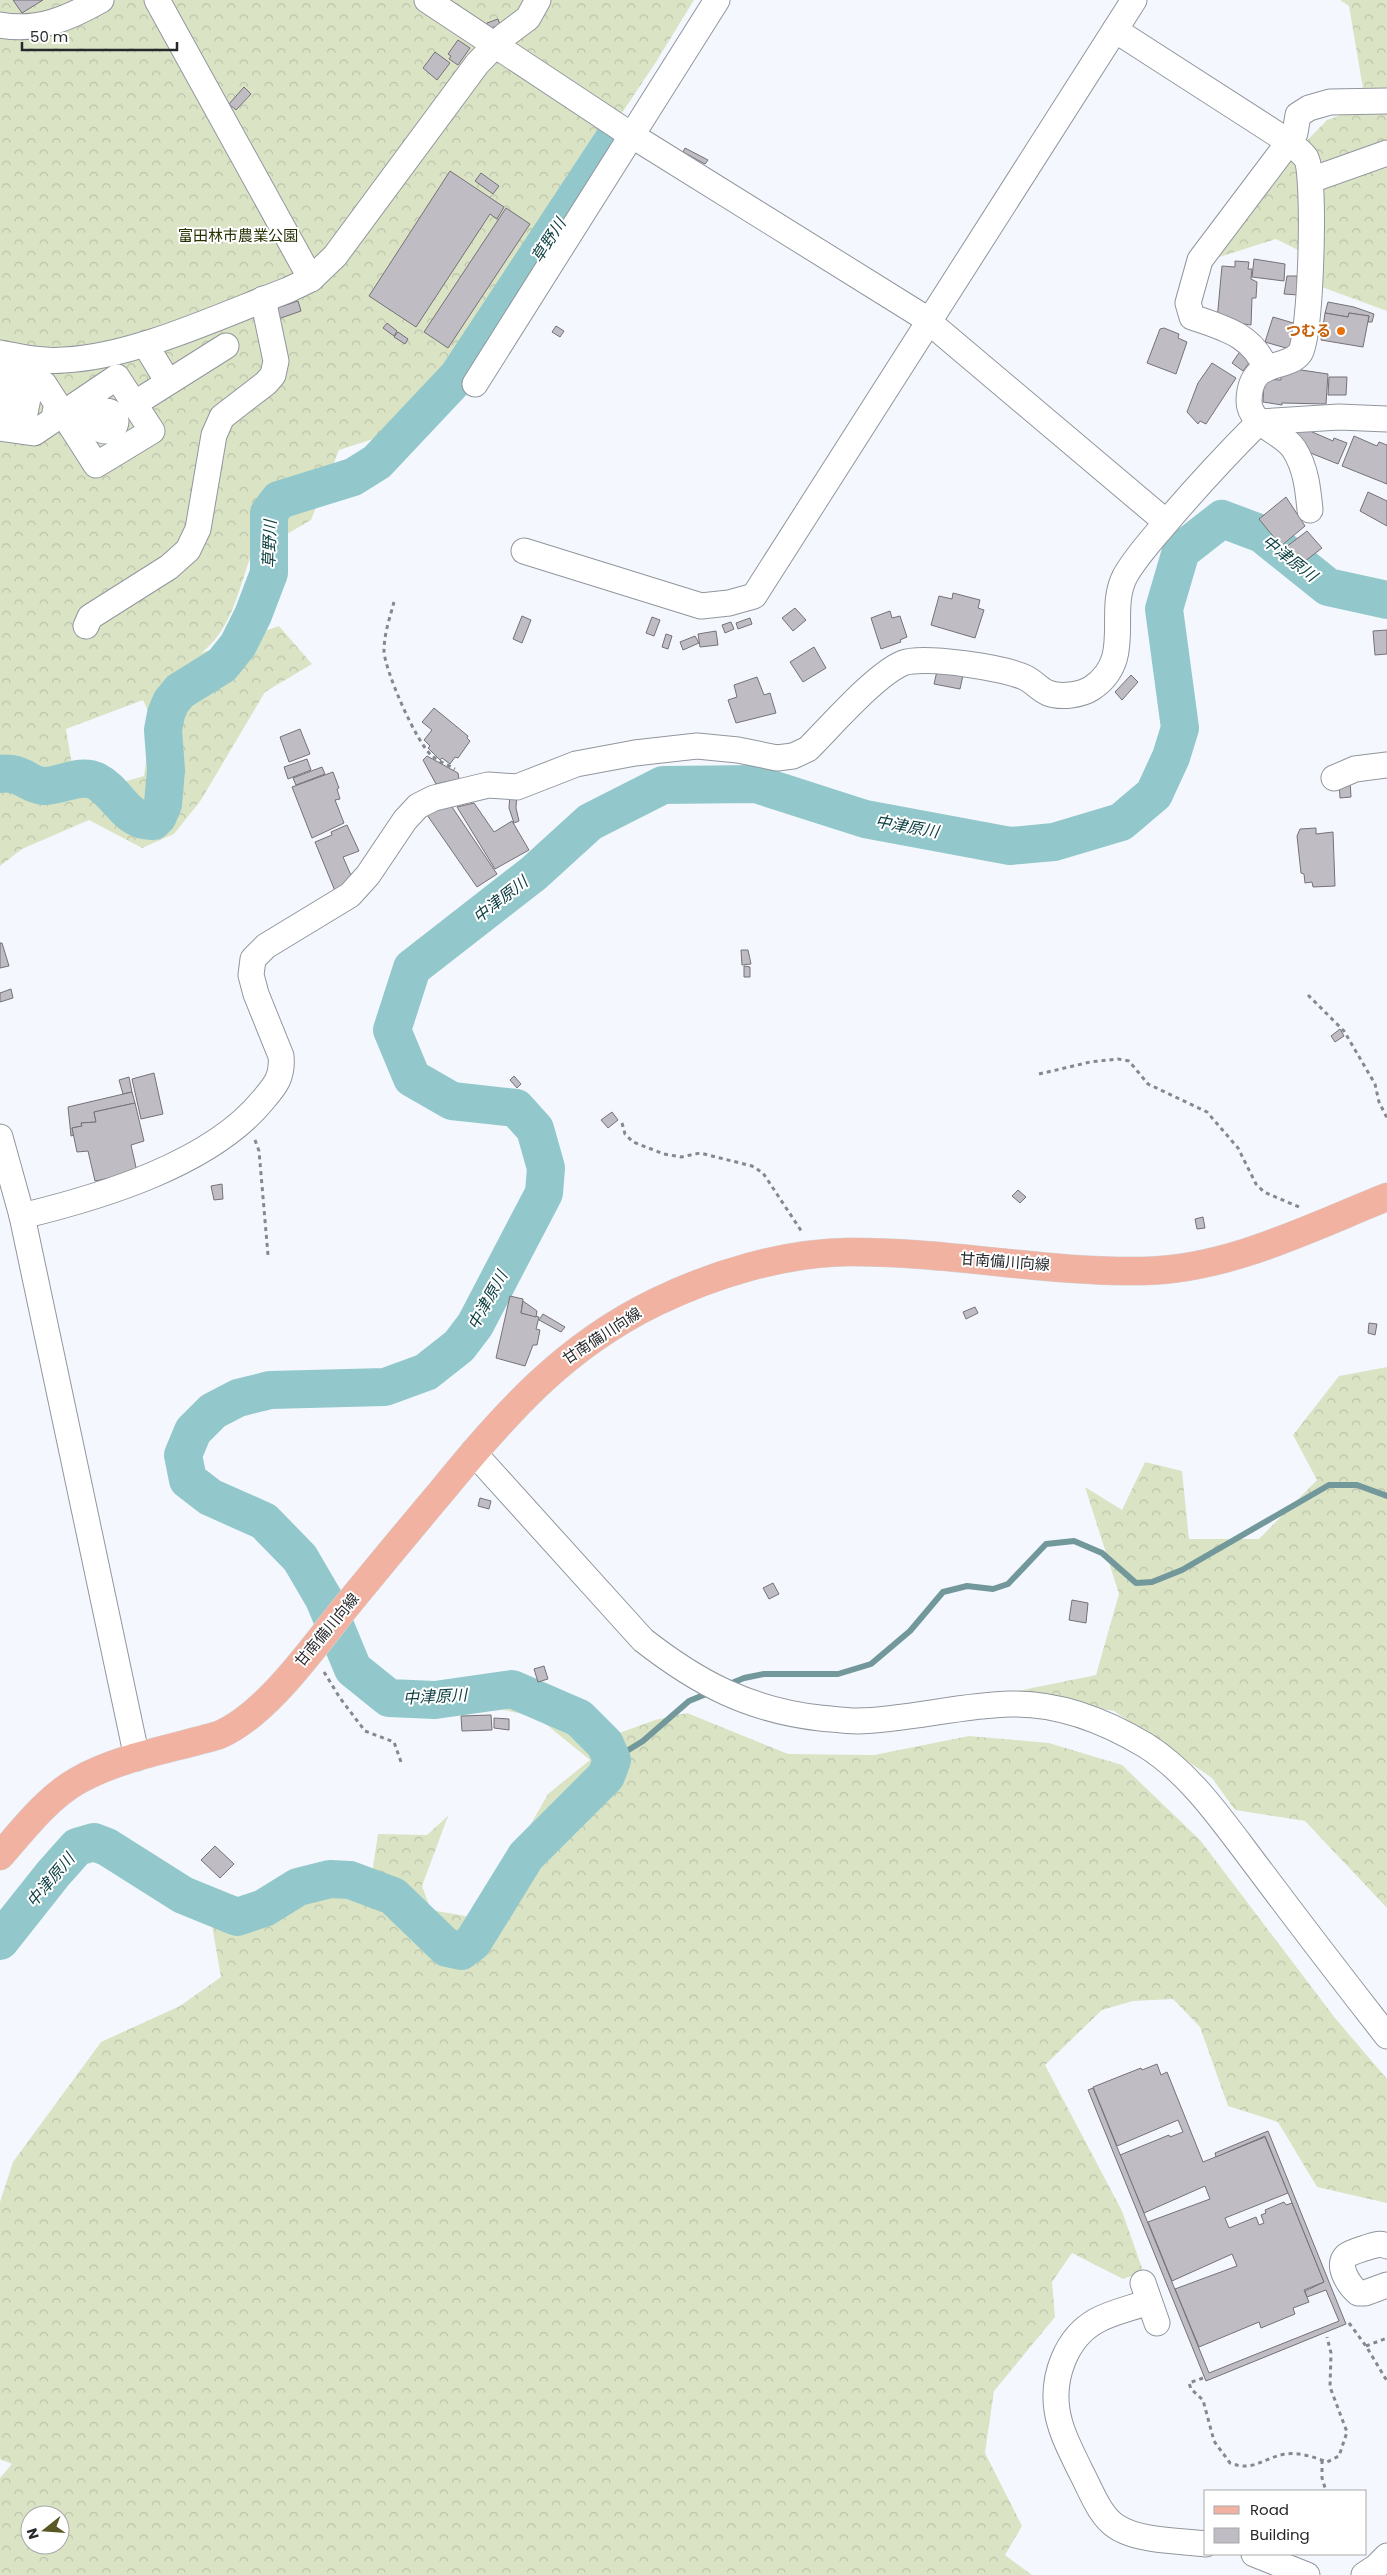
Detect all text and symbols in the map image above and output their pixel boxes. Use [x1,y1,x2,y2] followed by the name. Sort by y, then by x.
[22,20,178,52] scale bar
[30,26,68,47] text: 50 m
[526,212,572,267] water label: 草野川
[178,225,298,246] park label: 富田林市農業公園
[1286,320,1331,341] place label: つむる
[1335,325,1347,337] marker: つむる
[257,518,282,568] water label: 草野川
[1257,530,1324,588] water label: 中津原川
[873,810,942,844] water label: 中津原川
[468,869,534,928] water label: 中津原川
[959,1248,1051,1275] street label: 甘南備川向線
[462,1265,514,1334] water label: 中津原川
[558,1302,645,1369] street label: 甘南備川向線
[290,1588,364,1671] street label: 甘南備川向線
[402,1683,470,1710] water label: 中津原川
[21,1847,81,1912] water label: 中津原川
[1204,2490,1367,2555] legend
[1250,2499,1289,2520] text: Road
[20,2505,70,2555] north arrow
[1250,2524,1310,2545] text: Building
[21,2526,44,2542] text: N

